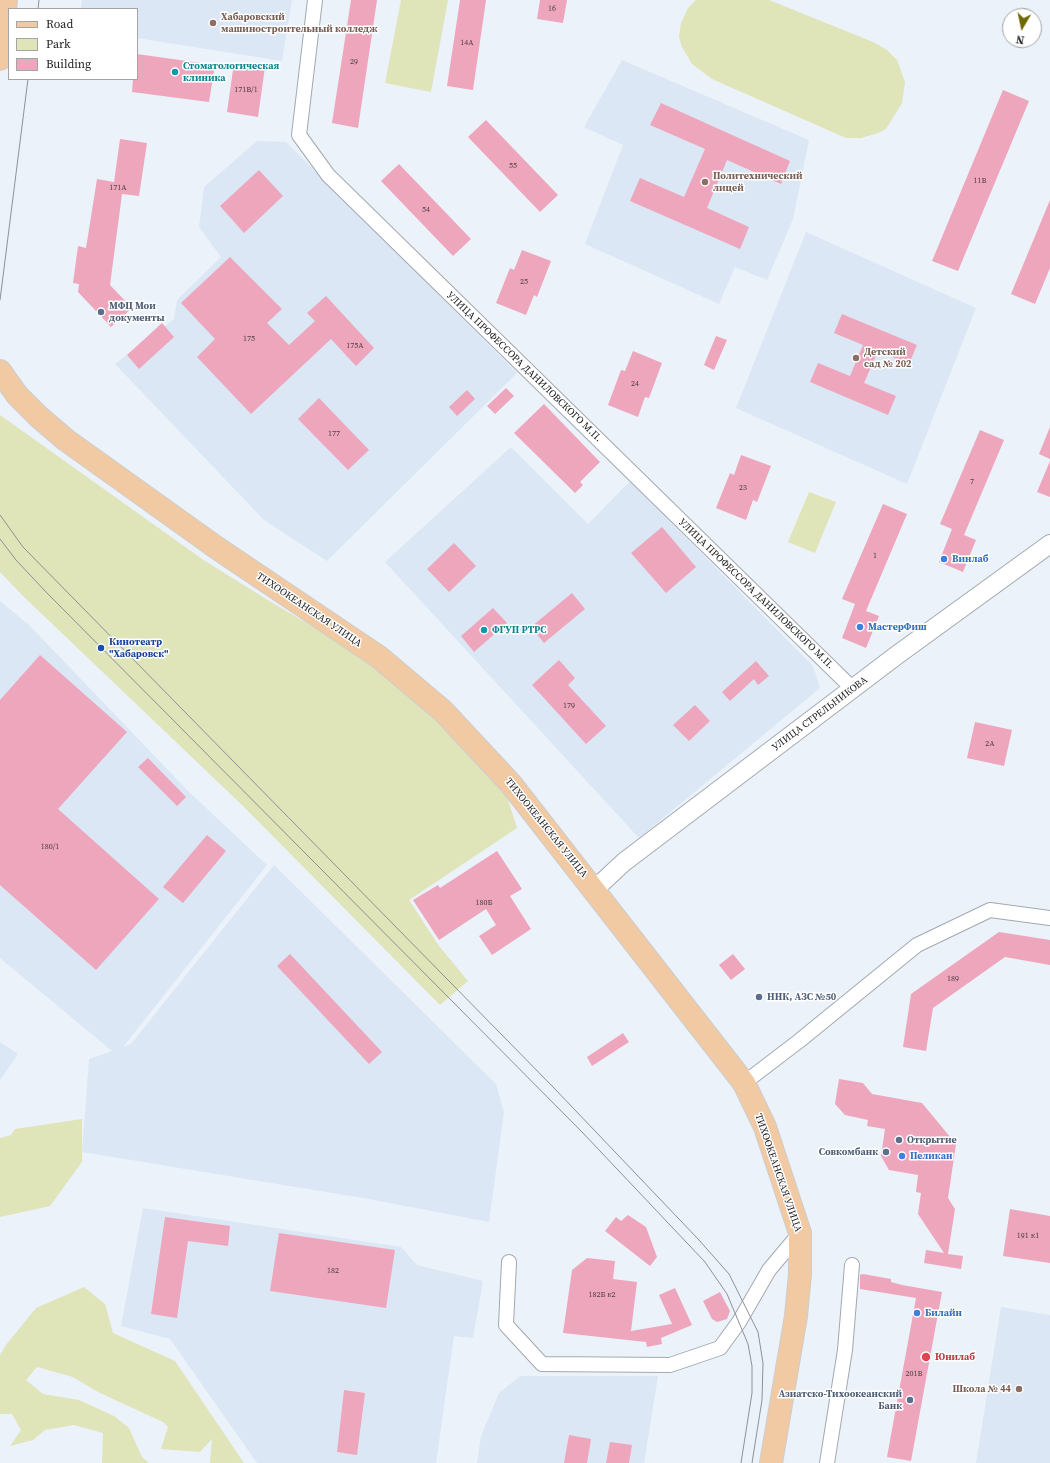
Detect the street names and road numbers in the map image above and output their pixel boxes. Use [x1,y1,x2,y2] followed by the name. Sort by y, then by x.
[444,289,604,445] street label: УЛИЦА ПРОФЕССОРА ДАНИЛОВСКОГО М.П.
[676,516,836,672] street label: УЛИЦА ПРОФЕССОРА ДАНИЛОВСКОГО М.П.
[254,570,364,650] street label: ТИХООКЕАНСКАЯ УЛИЦА
[770,674,870,754] street label: УЛИЦА СТРЕЛЬНИКОВА
[502,776,590,880] street label: ТИХООКЕАНСКАЯ УЛИЦА
[752,1112,804,1234] street label: ТИХООКЕАНСКАЯ УЛИЦА

